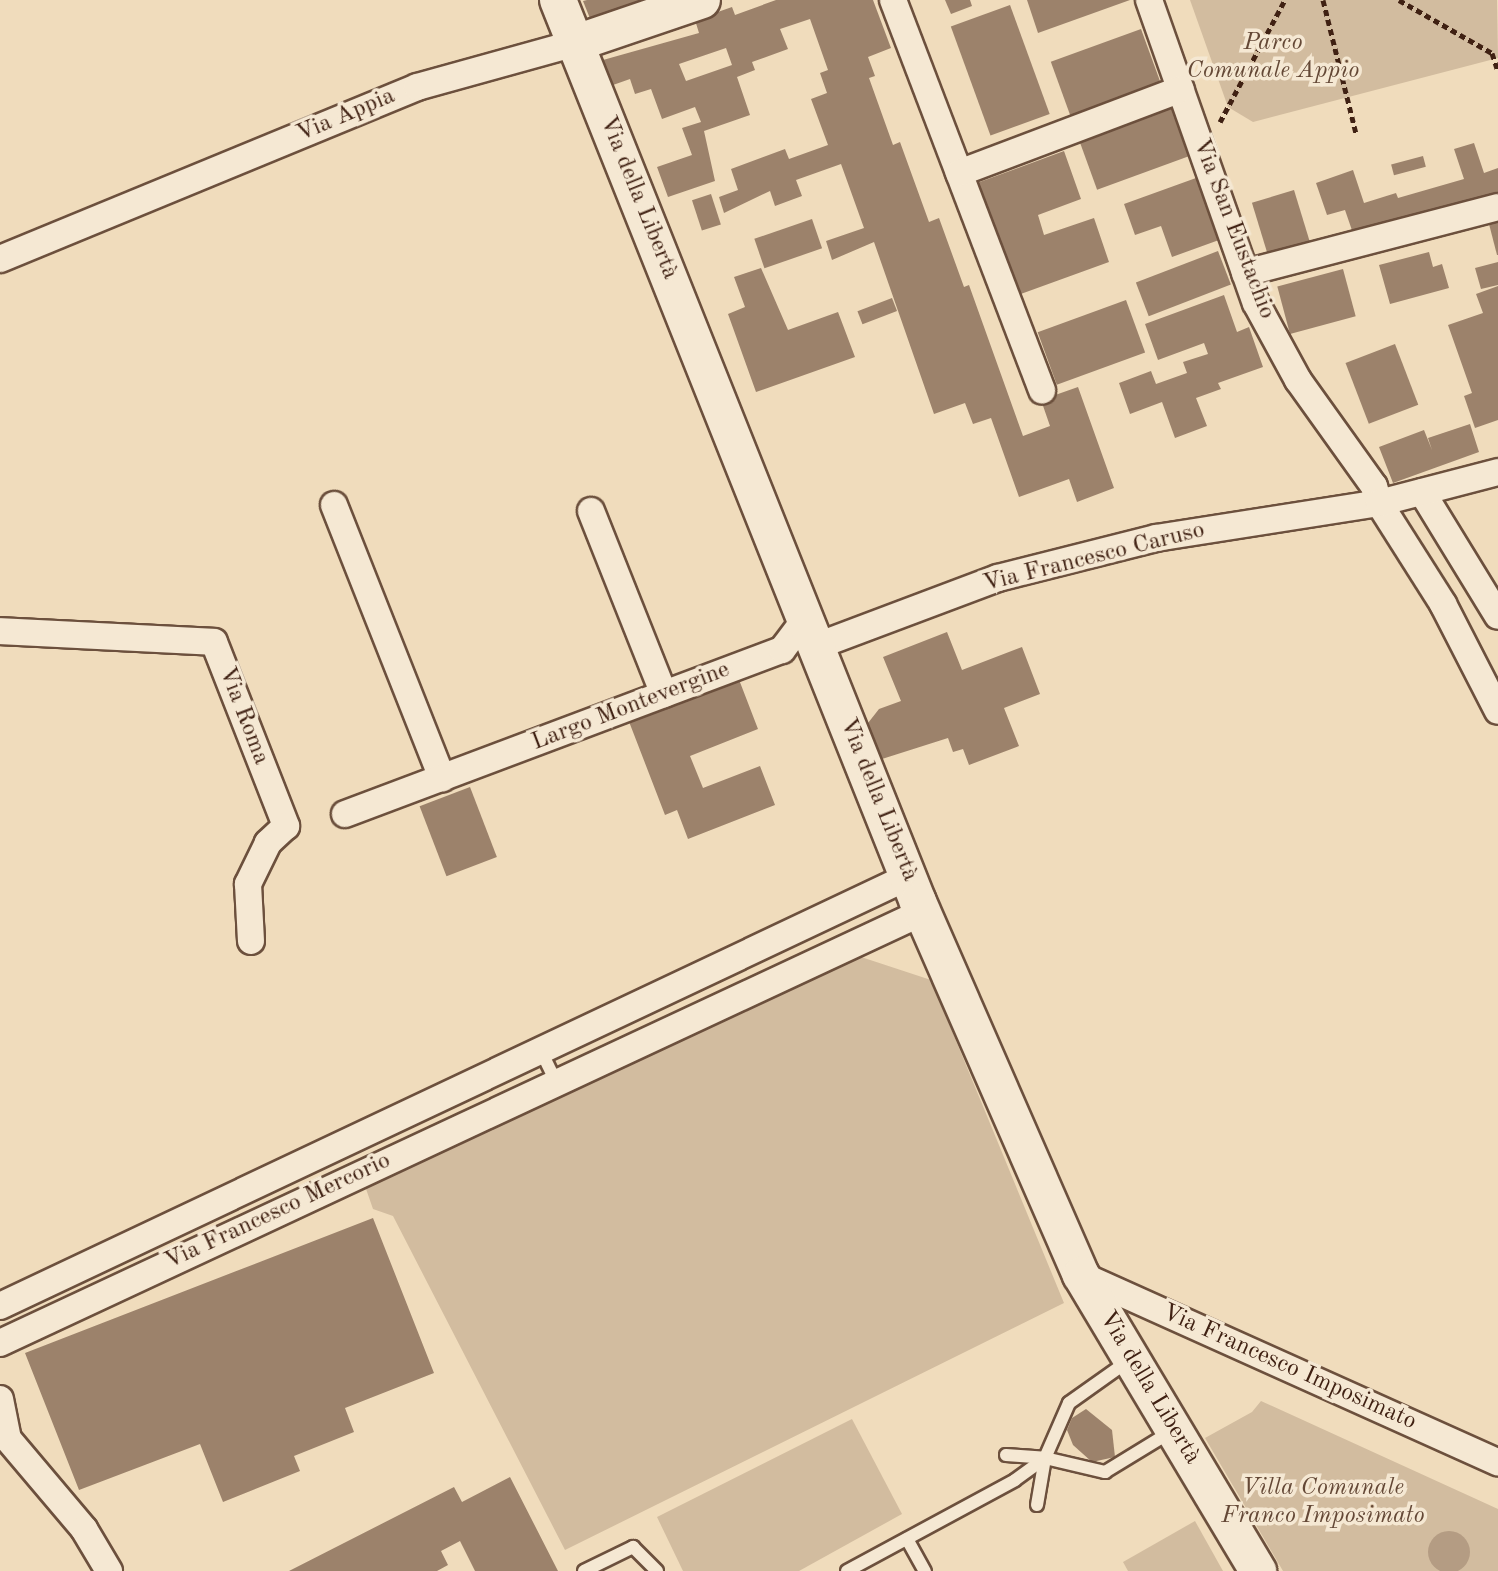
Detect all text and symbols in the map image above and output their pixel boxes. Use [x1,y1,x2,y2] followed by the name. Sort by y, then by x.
[1187,30,1359,86] park label: Parco Comunale Appio
[292,82,400,150] street label: Via Appia
[592,112,684,284] street label: Via della Libertà
[1185,135,1281,323] street label: Via San Eustachio
[980,517,1208,599] street label: Via Francesco Caruso
[528,656,734,758] street label: Largo Montevergine
[211,663,275,769] street label: Via Roma
[832,714,924,886] street label: Via della Libertà
[160,1147,396,1277] street label: Via Francesco Mercorio
[1157,1299,1421,1437] street label: Via Francesco Imposimato
[1092,1306,1206,1470] street label: Via della Libertà
[1221,1475,1425,1531] park label: Villa Comunale Franco Imposimato

